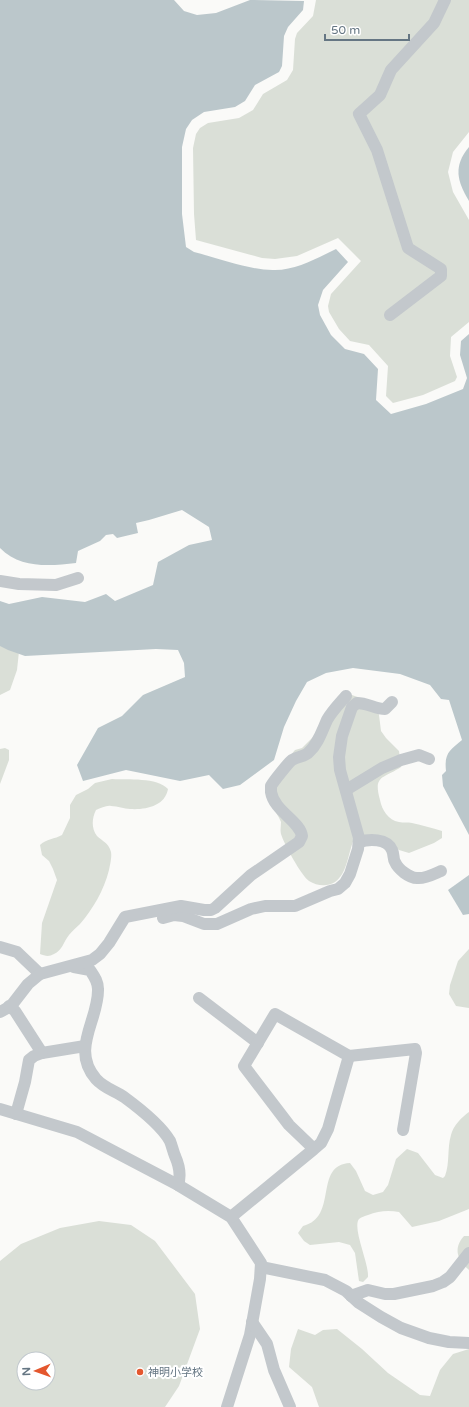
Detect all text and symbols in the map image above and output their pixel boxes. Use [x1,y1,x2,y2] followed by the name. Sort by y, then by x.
[325,16,409,42] scale bar
[331,23,360,37] text: 50 m
[16,1351,56,1391] north arrow
[148,1366,203,1379] place label: 神明小学校
[20,1367,33,1376] text: N
[135,1367,145,1377] marker: 神明小学校

